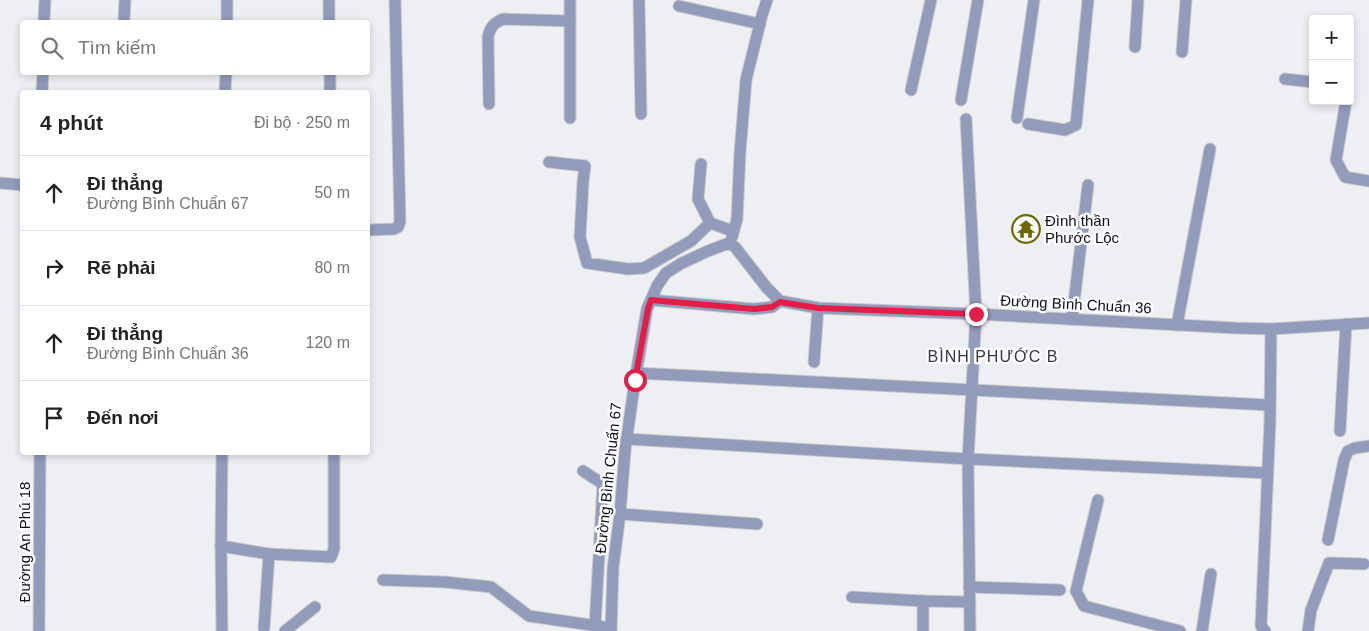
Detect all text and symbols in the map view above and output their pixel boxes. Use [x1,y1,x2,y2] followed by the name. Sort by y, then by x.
[1309,15,1354,105] map controls
[1309,15,1354,60] button: +
[20,20,370,75] search box
[38,34,66,62] icon: search
[78,37,156,58] text: Tìm kiếm
[1309,60,1354,105] button: −
[40,111,103,134] text: 4 phút
[254,114,350,131] text: Đi bộ · 250 m
[87,173,163,194] text: Đi thẳng
[40,179,68,207] icon: ahead
[314,184,350,201] text: 50 m
[87,195,249,212] text: Đường Bình Chuẩn 67
[1045,212,1120,246] place label: Đình thần Phước Lộc
[1011,214,1041,244] temple icon: Đình thần Phước Lộc
[40,254,68,282] icon: right
[87,257,156,278] text: Rẽ phải
[314,259,350,276] text: 80 m
[1000,292,1152,316] street label: Đường Bình Chuẩn 36
[965,303,988,326] route end
[87,323,163,344] text: Đi thẳng
[40,329,68,357] icon: ahead
[306,334,350,351] text: 120 m
[87,345,249,362] text: Đường Bình Chuẩn 36
[928,347,1058,365] district label: BÌNH PHƯỚC B
[624,369,647,392] route start
[592,402,624,554] street label: Đường Bình Chuẩn 67
[40,404,68,432] icon: arrive
[87,407,159,428] text: Đến nơi
[16,482,33,602] street label: Đường An Phú 18

